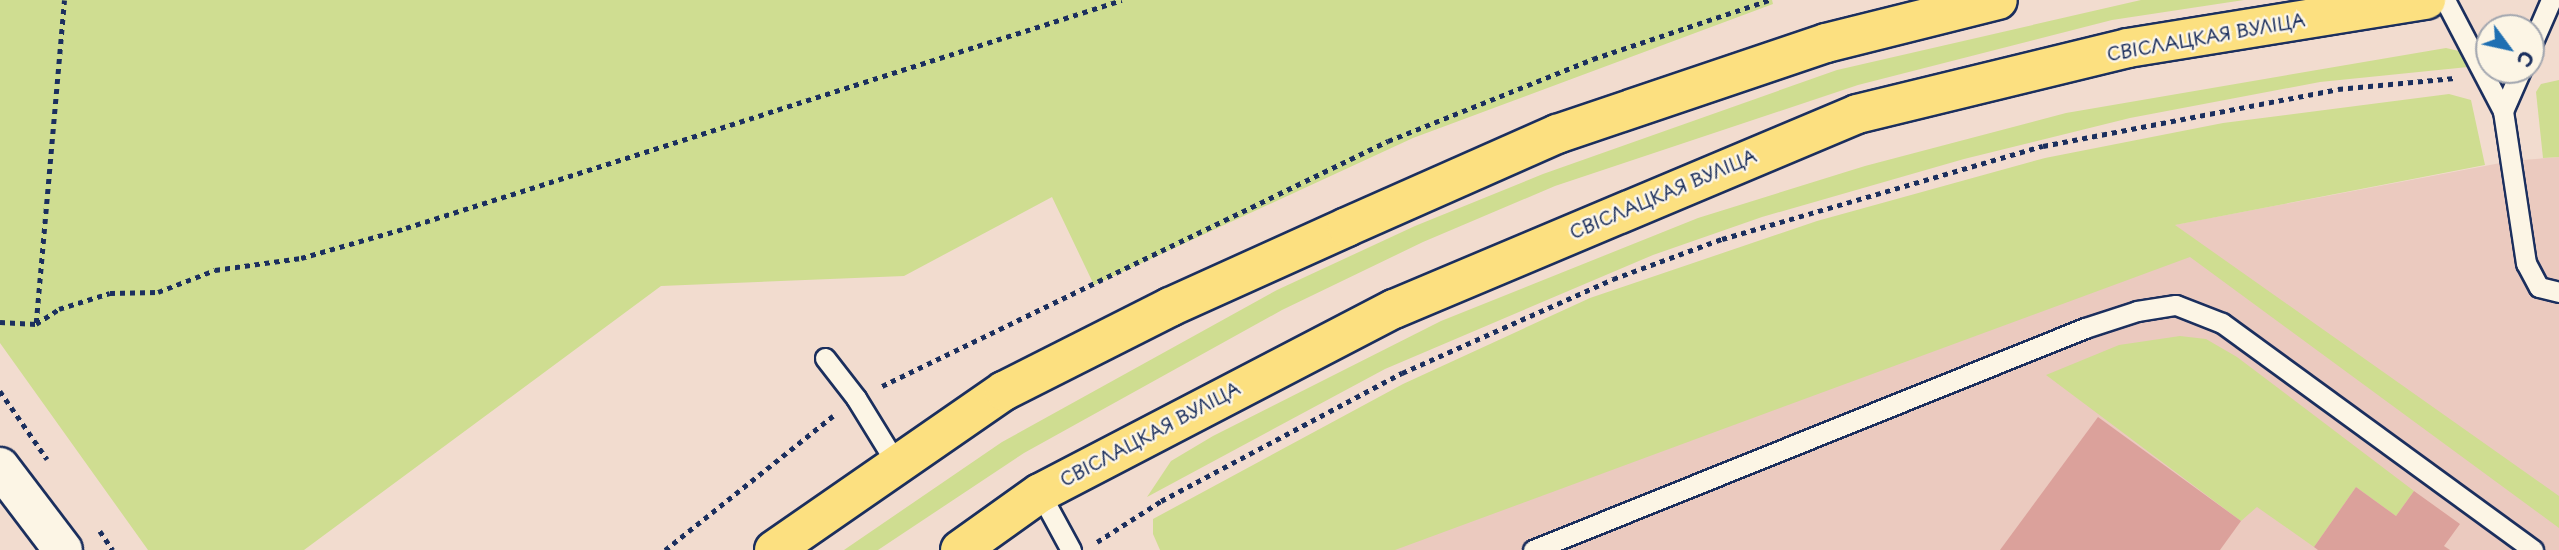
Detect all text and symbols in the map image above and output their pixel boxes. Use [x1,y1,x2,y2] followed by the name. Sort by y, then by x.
[2105,9,2307,65] street label: СВІСЛАЦКАЯ ВУЛІЦА
[2475,14,2545,84] north arrow
[2510,46,2542,73] text: С
[1566,145,1760,243] street label: СВІСЛАЦКАЯ ВУЛІЦА
[1056,377,1244,491] street label: СВІСЛАЦКАЯ ВУЛІЦА

